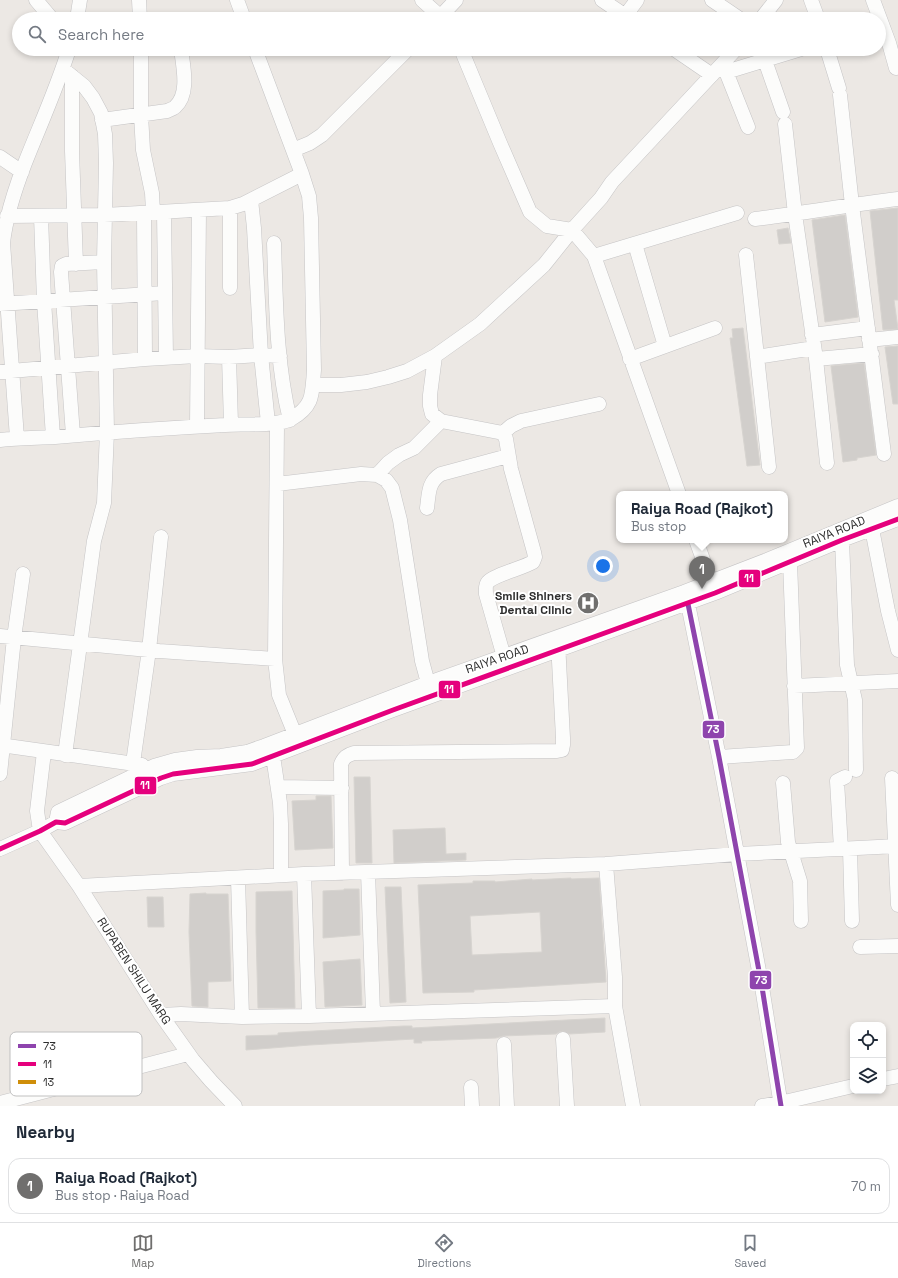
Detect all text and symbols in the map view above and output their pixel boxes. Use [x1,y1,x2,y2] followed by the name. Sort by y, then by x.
[12,12,886,56] search box
[26,23,48,45] icon: search
[58,25,144,44] text: Search here
[616,491,788,543] popup
[631,499,773,518] text: Raiya Road (Rajkot)
[800,512,868,552] street label: RAIYA ROAD
[631,518,687,535] text: Bus stop
[593,556,613,576] your location
[689,556,715,589] pin: 1
[738,569,761,588] line badge: 11
[744,571,754,585] text: 11
[495,588,572,618] place label: Smile Shiners Dental Clinic
[575,590,601,616] hospital icon: Smile Shiners Dental Clinic
[463,641,531,677] street label: RAIYA ROAD
[438,680,461,699] line badge: 11
[444,682,454,696] text: 11
[702,720,725,739] line badge: 73
[707,722,720,736] text: 73
[134,776,157,795] line badge: 11
[140,778,150,792] text: 11
[93,914,175,1028] street label: RUPABEN SHILU MARG
[749,970,772,990] line badge: 73
[755,973,768,987] text: 73
[850,1022,886,1094] map controls
[850,1022,886,1058] button: locate
[10,1032,142,1096] legend
[43,1039,56,1053] text: 73
[43,1057,52,1071] text: 11
[850,1058,886,1094] button: layers
[43,1075,55,1089] text: 13
[16,1121,75,1143] text: Nearby
[55,1168,197,1187] text: Raiya Road (Rajkot)
[27,1178,33,1195] text: 1
[851,1178,881,1195] text: 70 m
[55,1187,189,1204] text: Bus stop · Raiya Road
[132,1232,154,1270] tab: Map
[417,1232,471,1270] tab: Directions
[734,1232,766,1270] tab: Saved

